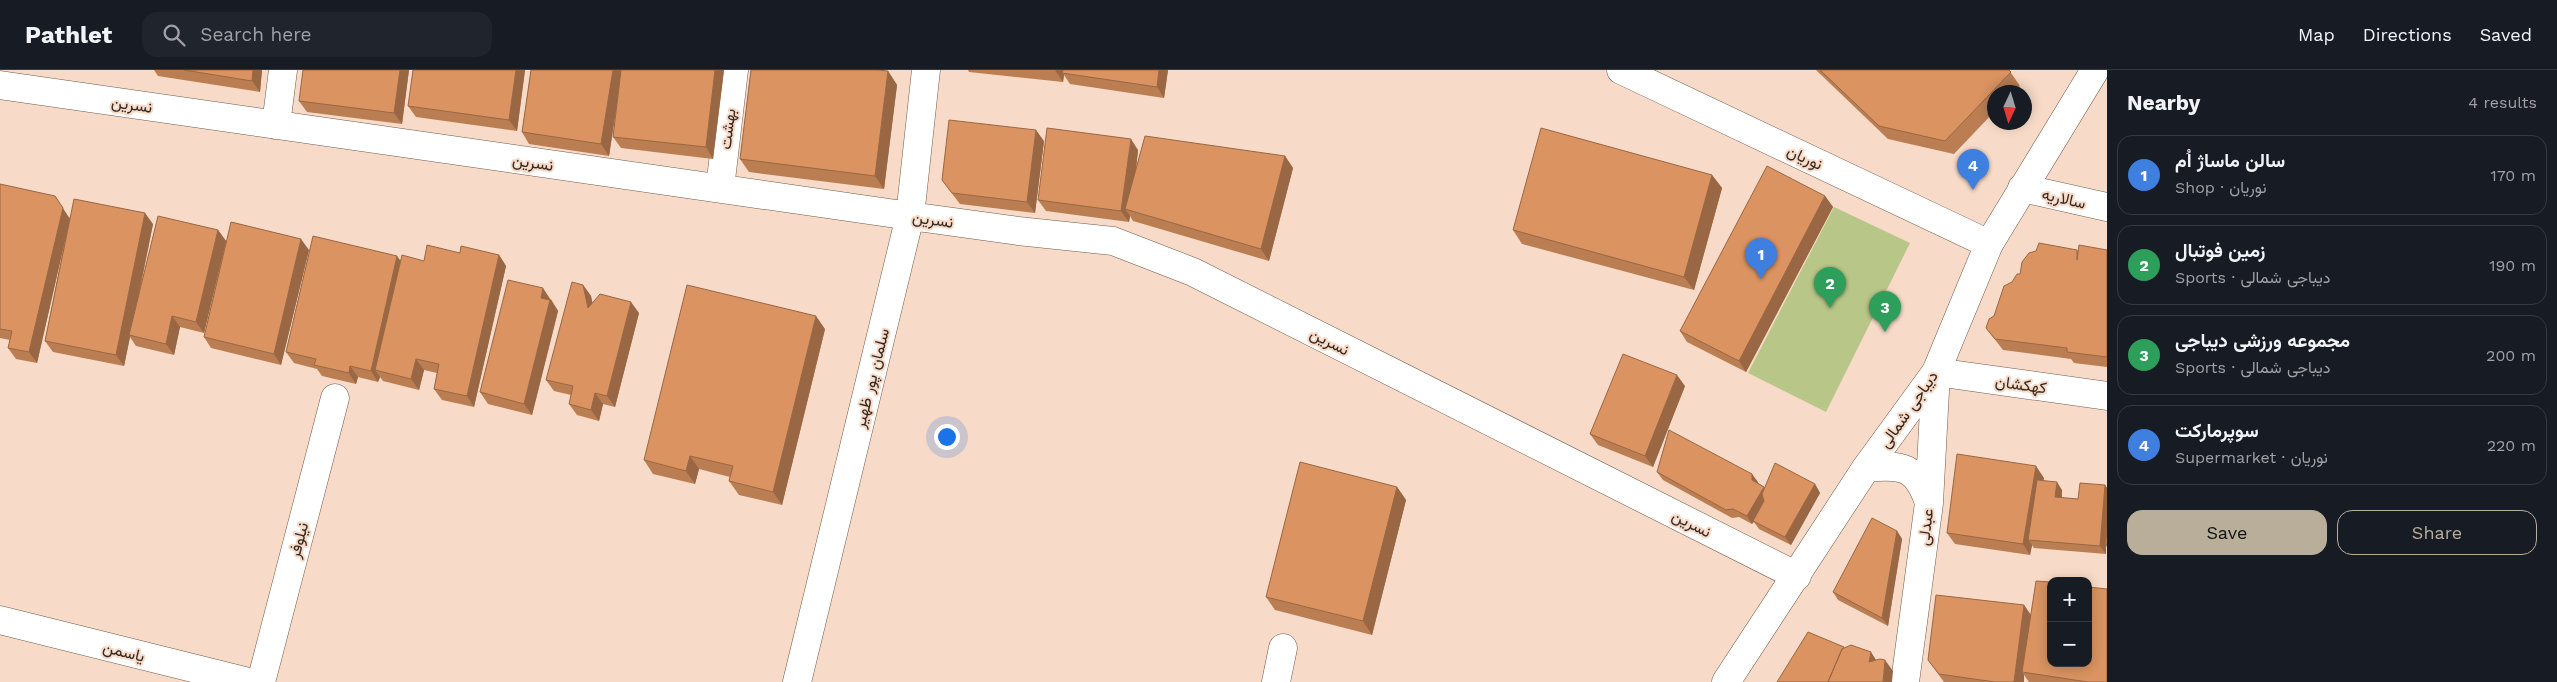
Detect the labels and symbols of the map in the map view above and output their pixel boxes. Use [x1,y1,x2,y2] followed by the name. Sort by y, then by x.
[1987,85,2032,130] north arrow
[110,92,154,118] street label: نسرین
[716,108,740,151] street label: بهشت
[1784,141,1826,175] street label: نوریان
[1957,149,1989,190] pin: 4
[511,150,555,176] street label: نسرین
[2040,184,2088,214] street label: سالاریه
[911,207,955,233] street label: نسرین
[1745,238,1777,279] pin: 1
[1814,267,1846,308] pin: 2
[1869,291,1901,332] pin: 3
[1307,324,1352,360] street label: نسرین
[850,326,895,431] street label: سلمان پور ظهیر
[1875,367,1943,452] street label: دیباجی شمالی
[1994,371,2048,398] street label: کهکشان
[934,424,960,450] your location
[1669,506,1714,542] street label: نسرین
[1914,507,1938,547] street label: عبدلی
[284,520,313,561] street label: نیلوفر
[101,637,147,667] street label: یاسمن

